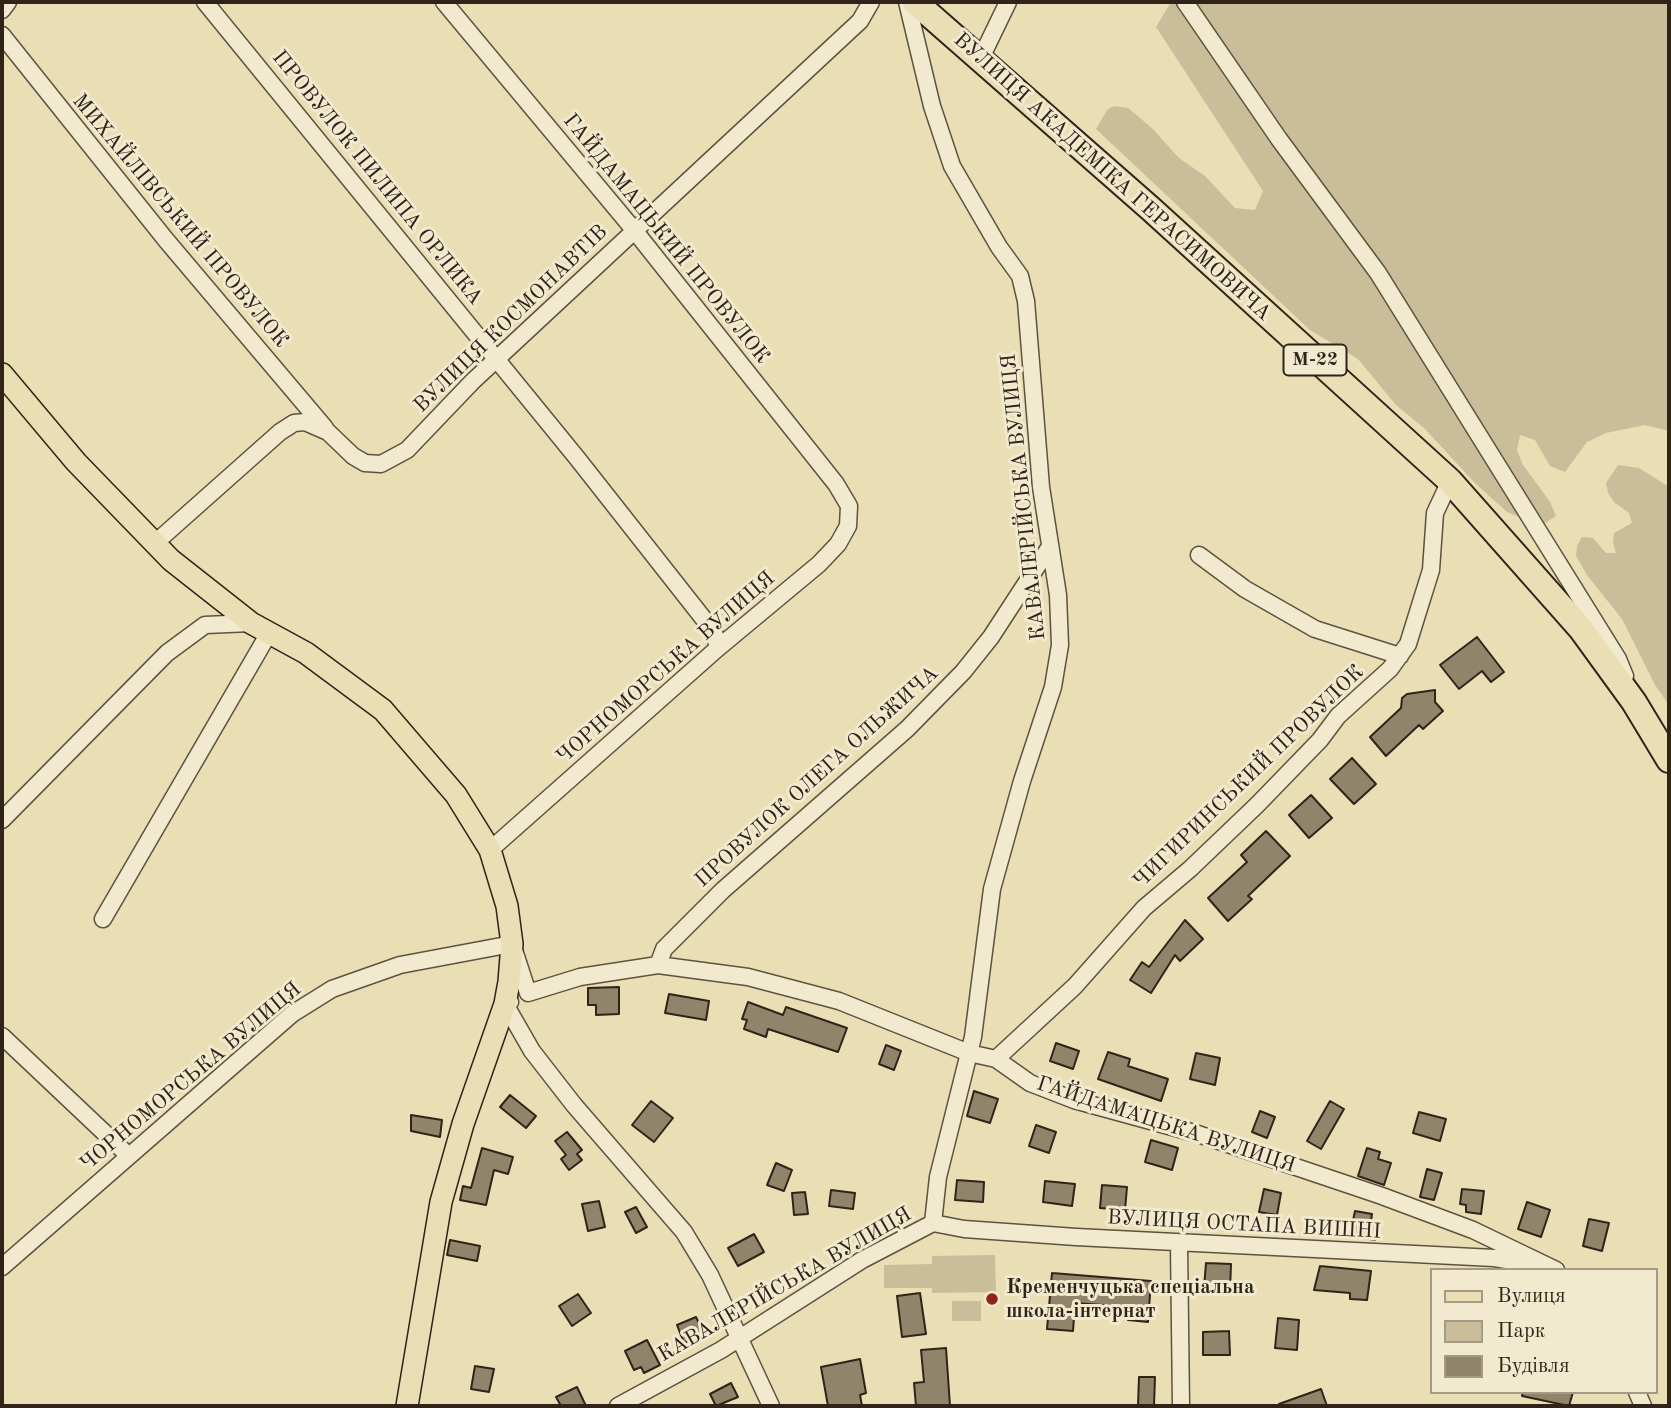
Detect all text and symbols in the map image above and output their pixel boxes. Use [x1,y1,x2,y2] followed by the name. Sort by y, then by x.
[948,27,1276,327] street label: ВУЛИЦЯ АКАДЕМІКА ГЕРАСИМОВИЧА
[266,46,488,310] street label: ПРОВУЛОК ПИЛИПА ОРЛИКА
[66,89,294,353] street label: МИХАЙЛІВСЬКИЙ ПРОВУЛОК
[557,109,775,369] street label: ГАЙДАМАЦЬКИЙ ПРОВУЛОК
[409,220,613,418] street label: ВУЛИЦЯ КОСМОНАВТІВ
[1284,344,1346,376] road number: М-22
[996,352,1052,642] street label: КАВАЛЕРІЙСЬКА ВУЛИЦЯ
[552,566,780,770] street label: ЧОРНОМОРСЬКА ВУЛИЦЯ
[1128,660,1370,894] street label: ЧИГИРИНСЬКИЙ ПРОВУЛОК
[690,661,944,893] street label: ПРОВУЛОК ОЛЕГА ОЛЬЖИЧА
[75,977,307,1177] street label: ЧОРНОМОРСЬКА ВУЛИЦЯ
[1033,1071,1299,1179] street label: ГАЙДАМАЦЬКА ВУЛИЦЯ
[654,1202,916,1368] street label: КАВАЛЕРІЙСЬКА ВУЛИЦЯ
[1106,1205,1382,1245] street label: ВУЛИЦЯ ОСТАПА ВИШНІ
[1430,1268,1657,1394] legend
[1006,1274,1255,1324] place label: Кременчуцька спеціальна школа-інтернат
[1497,1286,1566,1307] text: Вулиця
[984,1291,1000,1307] marker: Кременчуцька спеціальна школа-інтернат
[1497,1321,1545,1342] text: Парк
[1497,1356,1570,1377] text: Будівля

